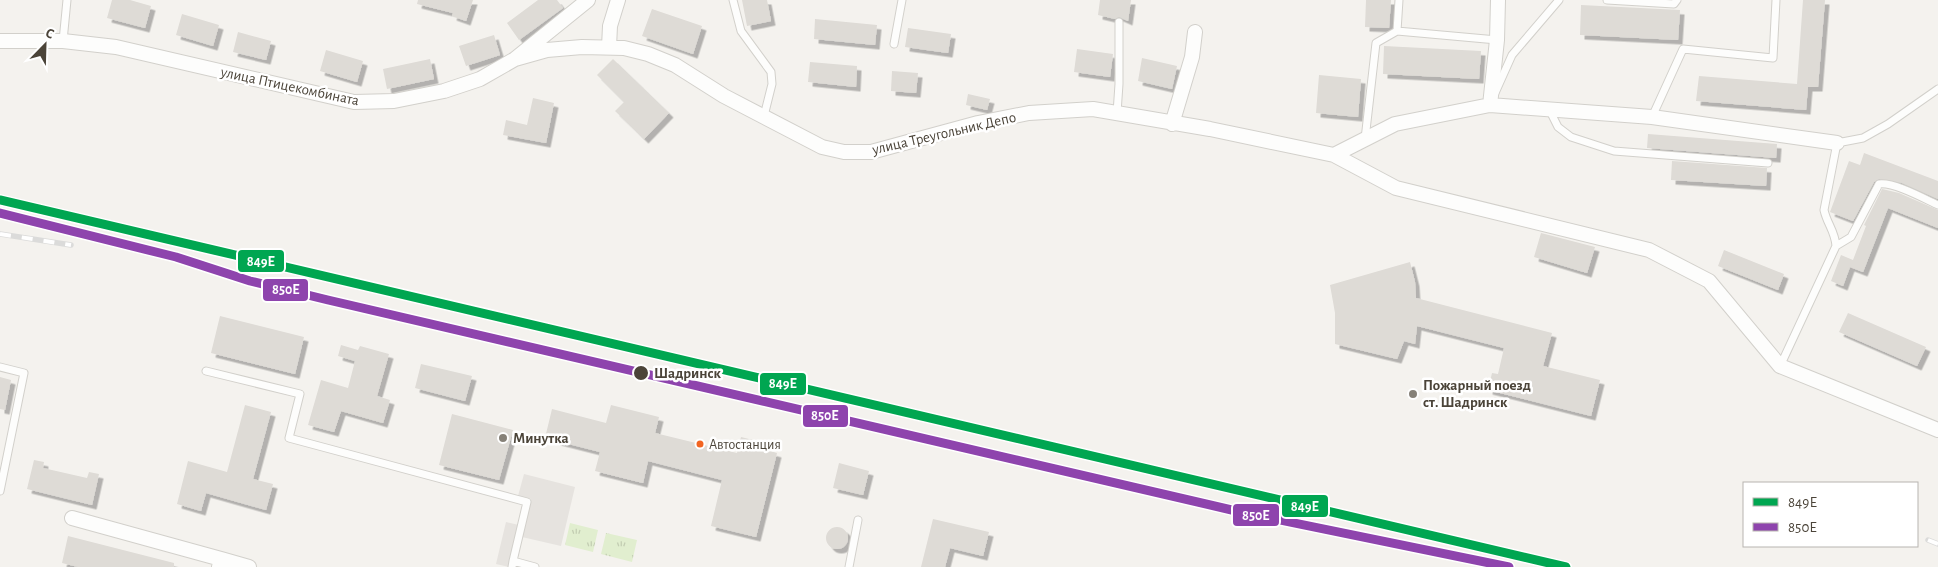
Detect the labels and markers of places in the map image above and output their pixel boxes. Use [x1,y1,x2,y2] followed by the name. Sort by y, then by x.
[632,364,650,382] marker: Шадринск
[654,366,721,381] place label: Шадринск
[1423,378,1531,410] place label: Пожарный поезд ст. Шадринск
[1407,388,1419,400] marker: Пожарный поезд ст. Шадринск
[513,431,569,446] place label: Минутка
[497,432,509,444] marker: Минутка
[709,438,781,452] place label: Автостанция
[695,439,705,449] marker: Автостанция

